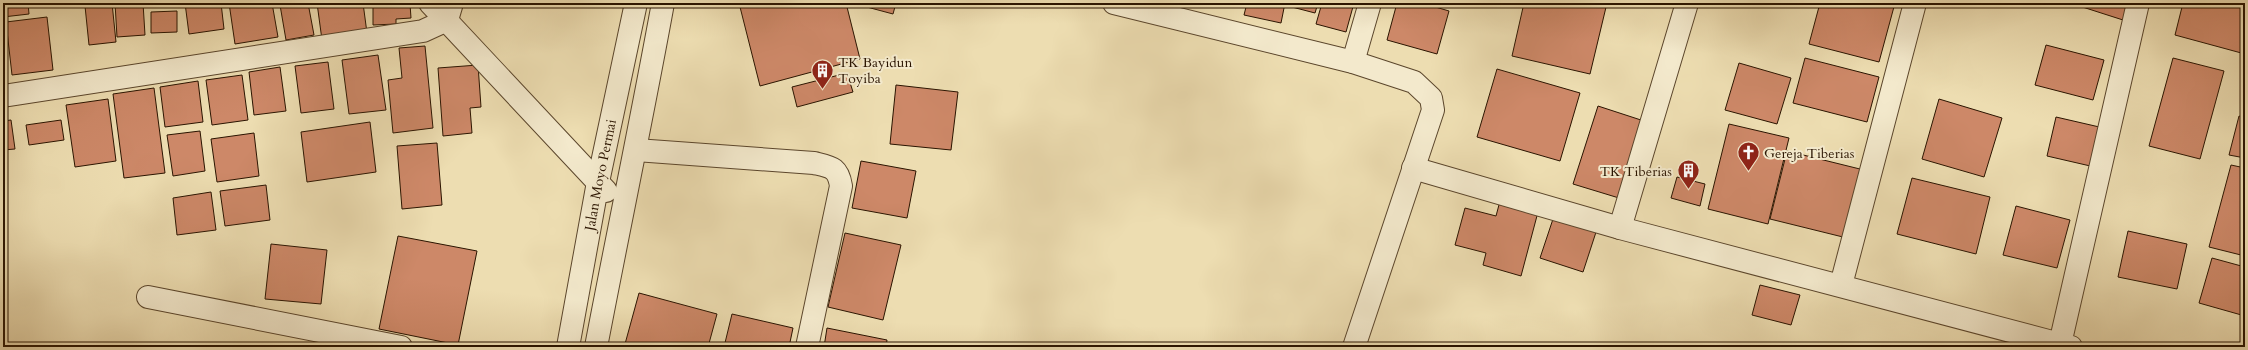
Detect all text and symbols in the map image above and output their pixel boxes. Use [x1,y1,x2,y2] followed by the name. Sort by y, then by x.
[838,53,912,88] place label: TK Bayidun Toyiba
[809,57,835,90] building icon: TK Bayidun Toyiba
[580,118,621,234] street label: Jalan Moyo Permai
[1735,140,1761,173] church icon: Gereja Tiberias
[1764,144,1855,163] place label: Gereja Tiberias
[1675,158,1701,191] building icon: TK Tiberias
[1600,162,1672,181] place label: TK Tiberias

